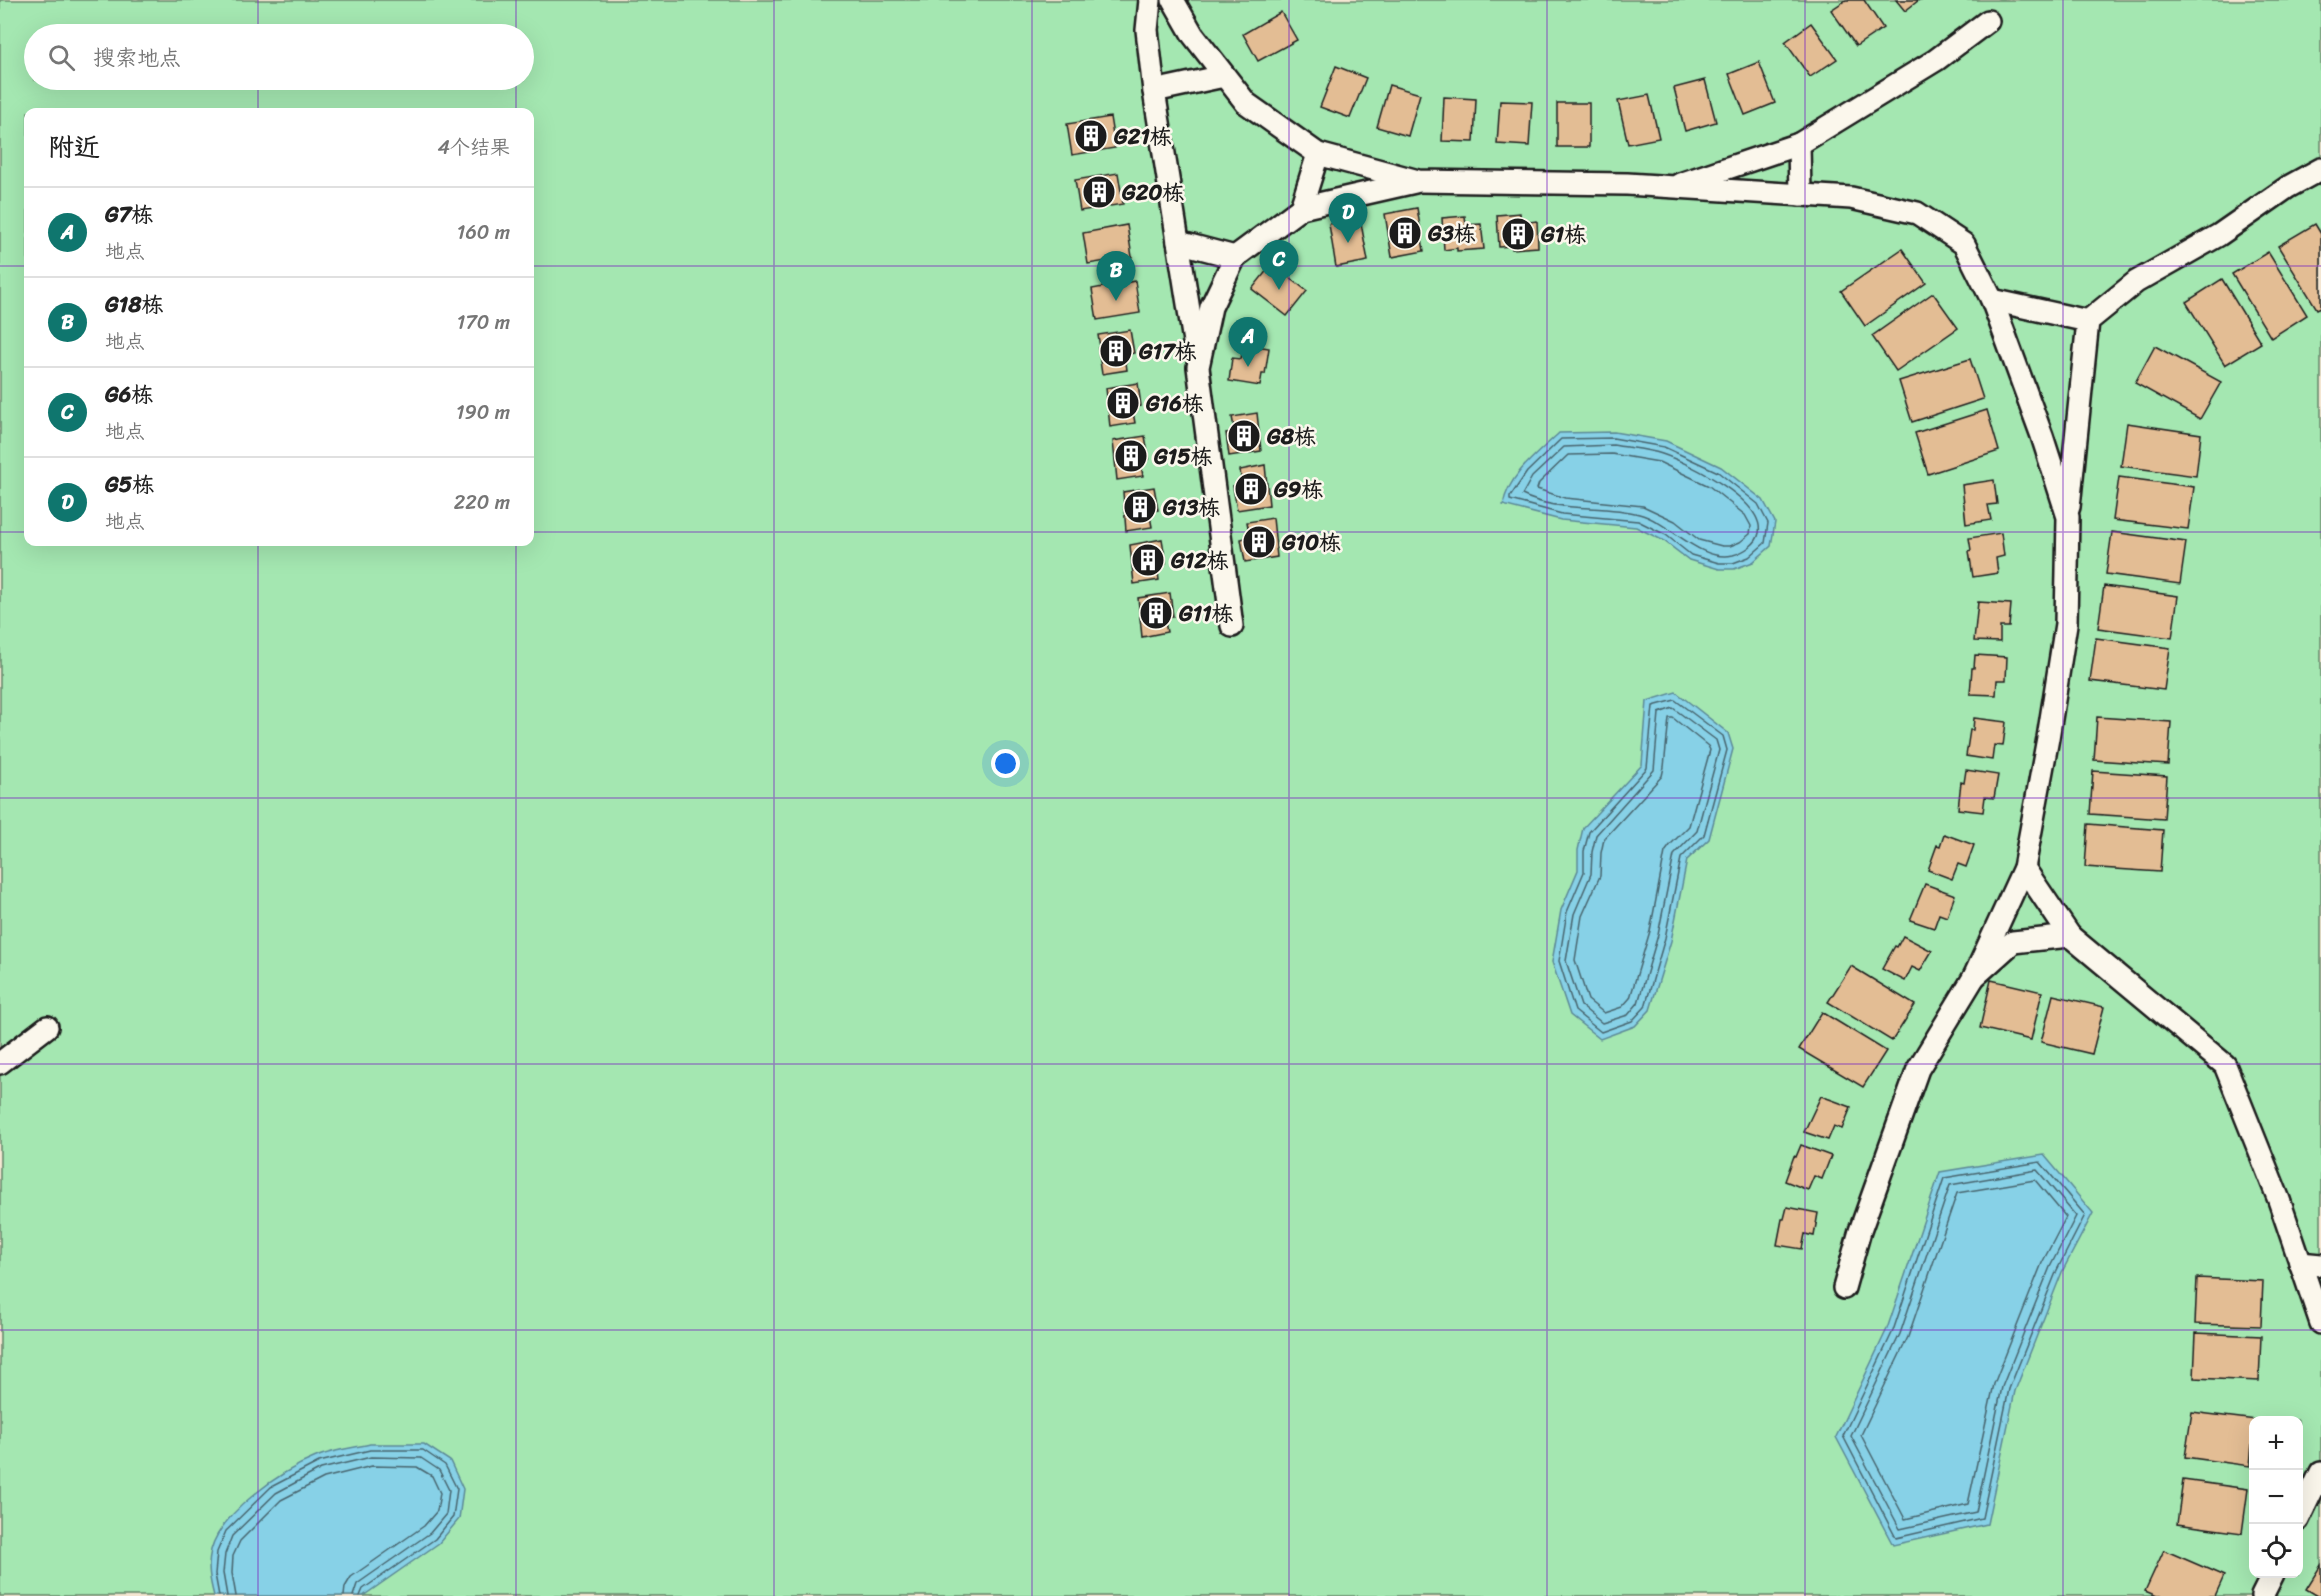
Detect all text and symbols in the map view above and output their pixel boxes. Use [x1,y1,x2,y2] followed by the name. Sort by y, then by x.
[24,24,534,90] search box
[93,38,181,77] text: 搜索地点
[45,41,78,74] icon: search
[1113,117,1172,156] place label: G21栋
[1073,118,1109,154] building icon: G21栋
[48,124,100,170] text: 附近
[438,130,510,165] text: 4个结果
[1121,173,1184,212] place label: G20栋
[1081,174,1117,210] building icon: G20栋
[1328,194,1368,243] pin: D
[105,195,153,234] text: G7栋
[1427,214,1476,253] place label: G3栋
[61,215,74,250] text: A
[457,215,510,250] text: 160 m
[1387,215,1423,251] building icon: G3栋
[1540,215,1586,254] place label: G1栋
[1500,216,1536,252] building icon: G1栋
[105,234,145,269] text: 地点
[1260,240,1298,290] pin: C
[1096,252,1136,301] pin: B
[105,285,163,324] text: G18栋
[61,305,74,340] text: B
[457,305,510,340] text: 170 m
[1228,318,1268,367] pin: A
[105,324,145,359] text: 地点
[1138,332,1197,371] place label: G17栋
[1098,333,1134,369] building icon: G17栋
[105,375,153,414] text: G6栋
[1145,384,1204,423] place label: G16栋
[1105,385,1141,421] building icon: G16栋
[61,395,74,430] text: C
[456,395,510,430] text: 190 m
[105,414,145,449] text: 地点
[1266,417,1316,456] place label: G8栋
[1226,418,1262,454] building icon: G8栋
[1153,437,1213,476] place label: G15栋
[1113,438,1149,474] building icon: G15栋
[105,465,154,504] text: G5栋
[1273,470,1323,509] place label: G9栋
[1233,471,1269,507] building icon: G9栋
[62,485,73,520] text: D
[454,485,510,520] text: 220 m
[1162,488,1220,527] place label: G13栋
[1122,489,1158,525] building icon: G13栋
[105,504,145,539] text: 地点
[1281,523,1341,562] place label: G10栋
[1241,524,1277,560] building icon: G10栋
[1170,541,1229,580] place label: G12栋
[1130,542,1166,578] building icon: G12栋
[1178,594,1234,633] place label: G11栋
[1138,595,1174,631] building icon: G11栋
[991,749,1020,778] your location
[2249,1416,2303,1578] map controls
[2249,1416,2303,1470] button: +
[2249,1470,2303,1524] button: −
[2249,1524,2303,1578] button: locate

